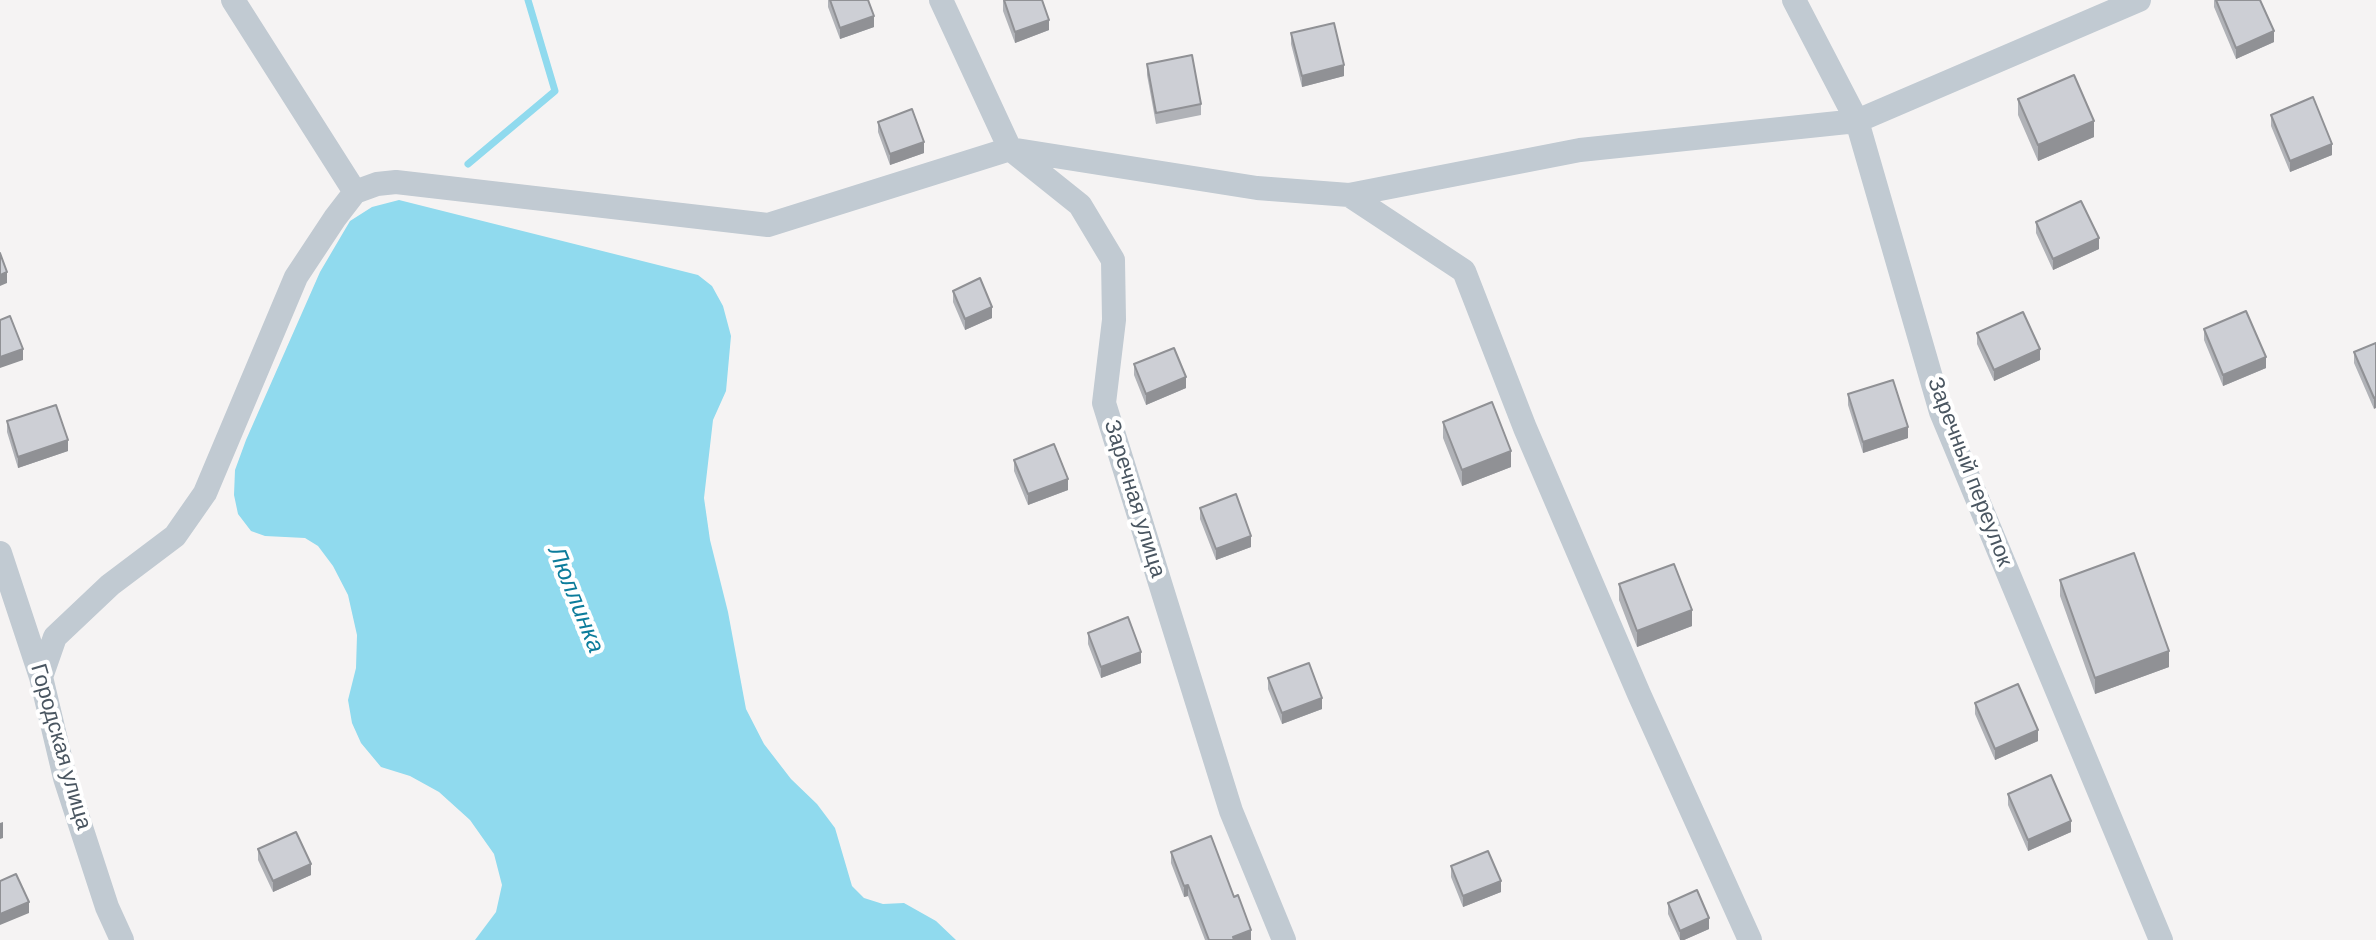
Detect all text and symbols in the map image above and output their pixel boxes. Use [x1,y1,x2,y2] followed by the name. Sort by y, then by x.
[1921,374,2017,570] street label: Заречный переулок
[1097,417,1171,581] street label: Заречная улица
[541,543,609,657] water label: Люллинка
[24,661,96,833] street label: Городская улица

